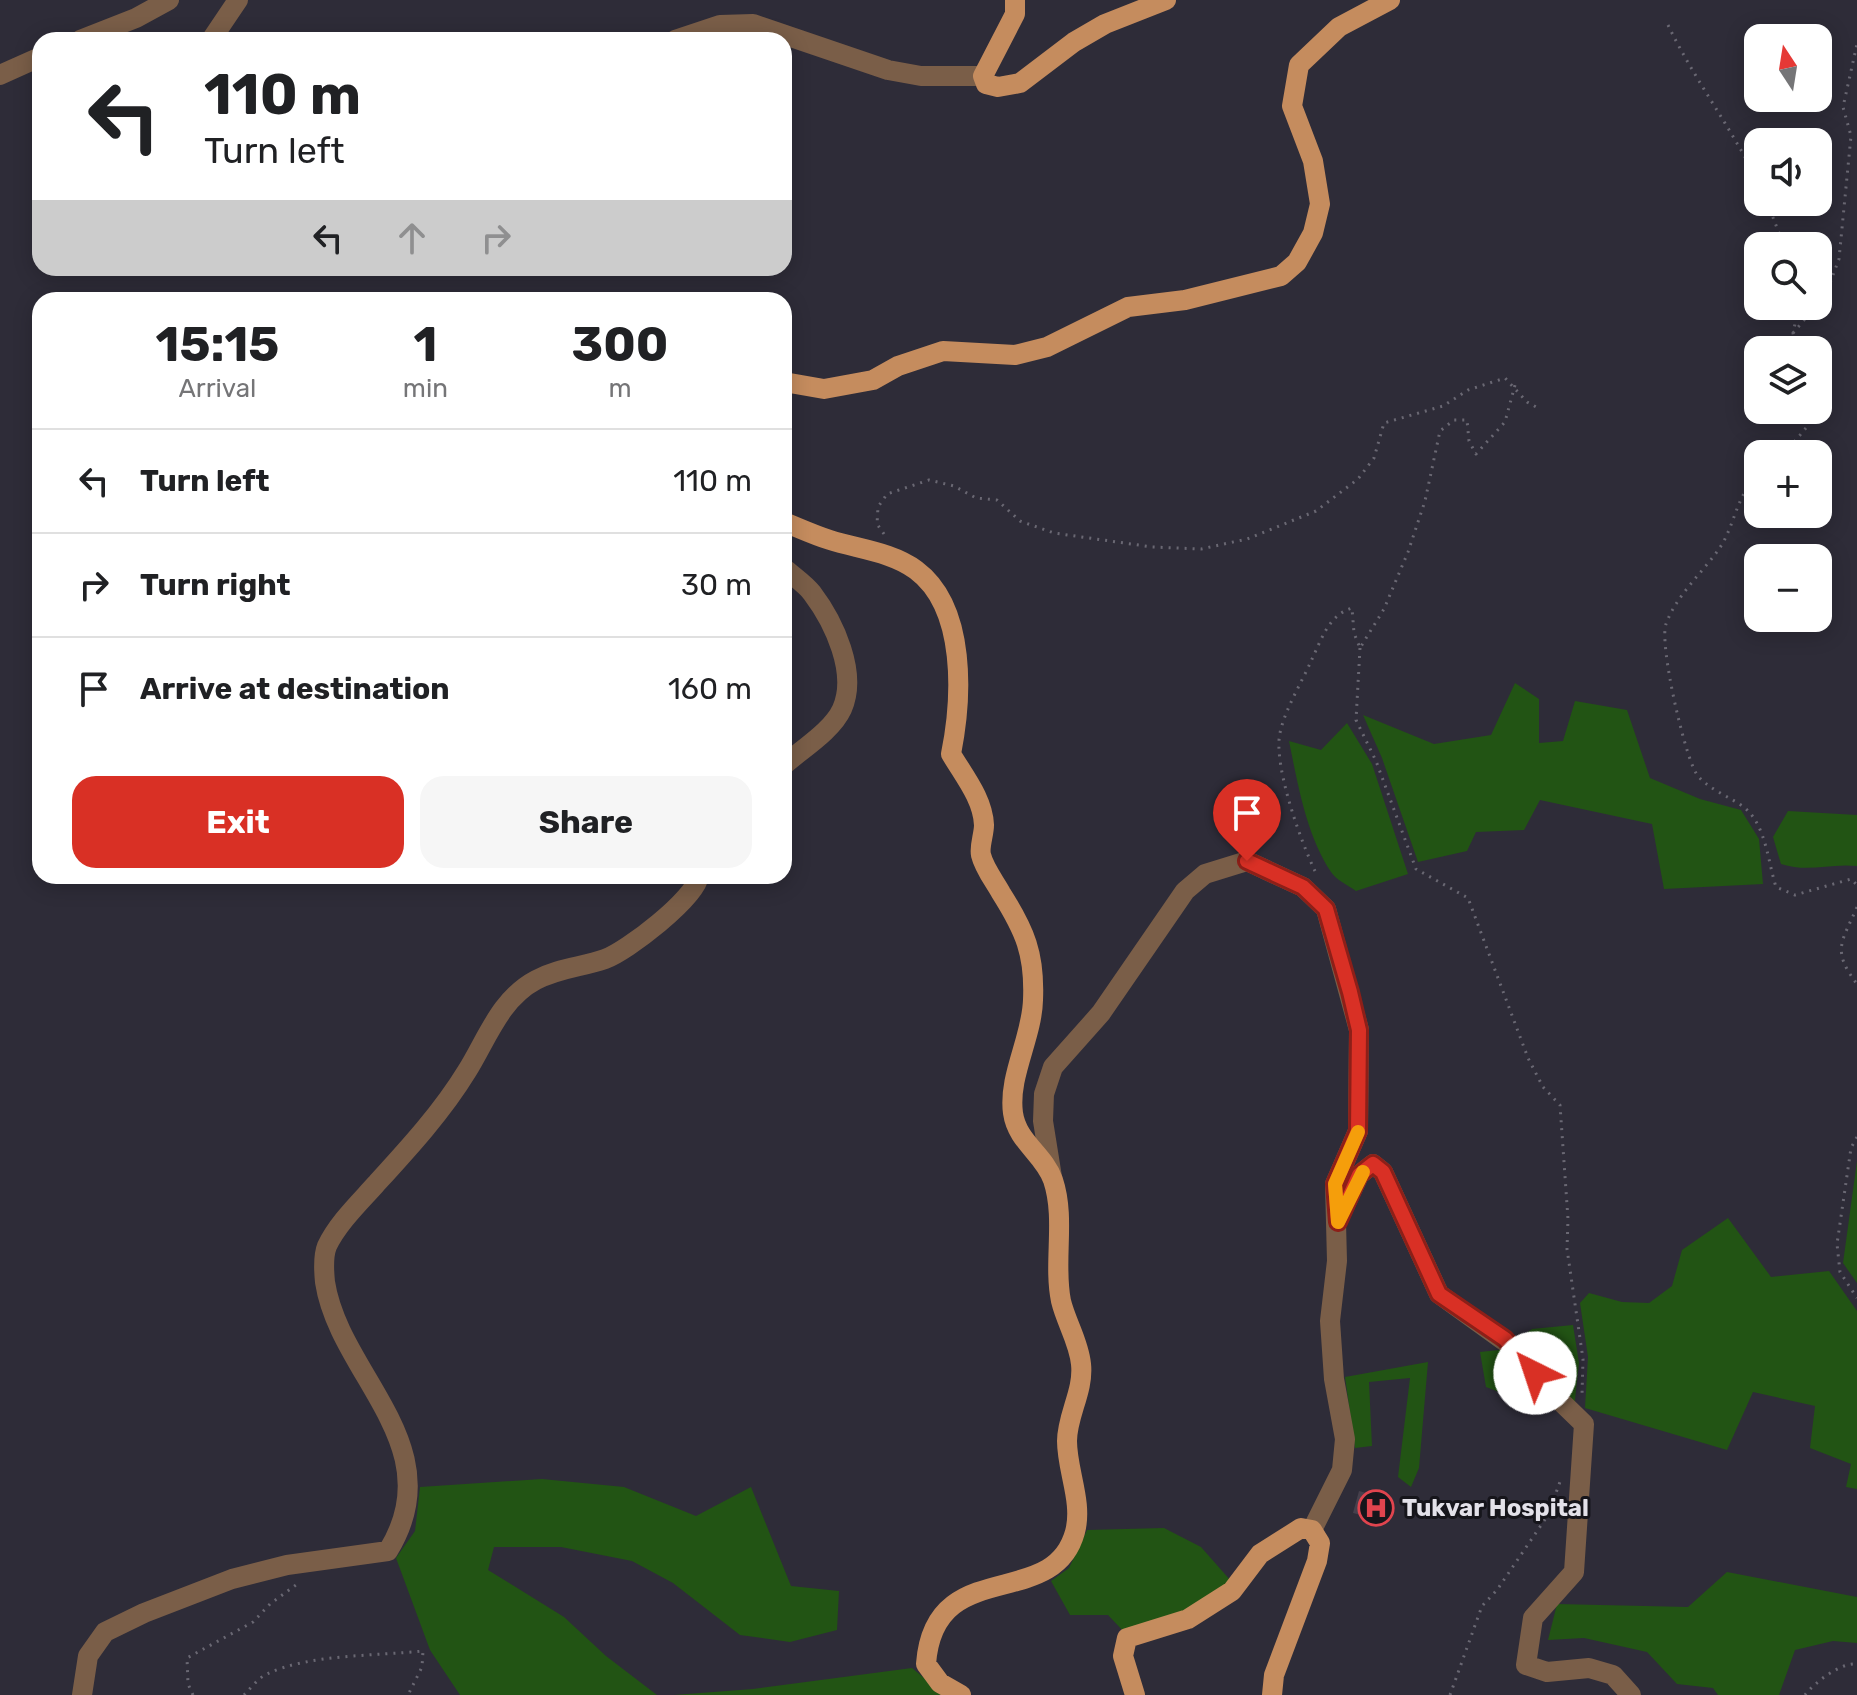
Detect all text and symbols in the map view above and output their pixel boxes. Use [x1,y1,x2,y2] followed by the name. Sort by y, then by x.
[1744,24,1832,112] north arrow
[1744,24,1832,632] map controls
[204,62,361,128] text: 110 m
[72,64,176,168] icon: left
[1744,128,1832,216] button: sound
[204,129,345,172] text: Turn left
[306,216,350,260] icon: left
[390,216,434,260] icon: ahead
[474,216,518,260] icon: right
[1744,232,1832,320] button: search
[156,316,279,373] text: 15:15
[413,316,437,373] text: 1
[572,316,668,373] text: 300
[1744,336,1832,424] button: layers
[178,373,256,404] text: Arrival
[403,373,448,404] text: min
[608,373,632,404] text: m
[1744,440,1832,528] button: +
[72,459,116,503] icon: left
[140,463,270,499] text: Turn left
[673,463,752,499] text: 110 m
[1744,544,1832,632] button: −
[72,563,116,607] icon: right
[140,567,291,603] text: Turn right
[681,567,752,603] text: 30 m
[72,667,116,711] icon: arrive
[140,671,450,707] text: Arrive at destination
[668,671,752,707] text: 160 m
[72,776,404,868] button: Exit
[420,776,752,868] button: Share
[1213,779,1281,861] pin
[1225,791,1269,835] icon: arrive
[1493,1331,1577,1415] position arrow
[1357,1489,1395,1527] hospital icon: Tukvar Hospital
[1402,1494,1589,1522] place label: Tukvar Hospital

